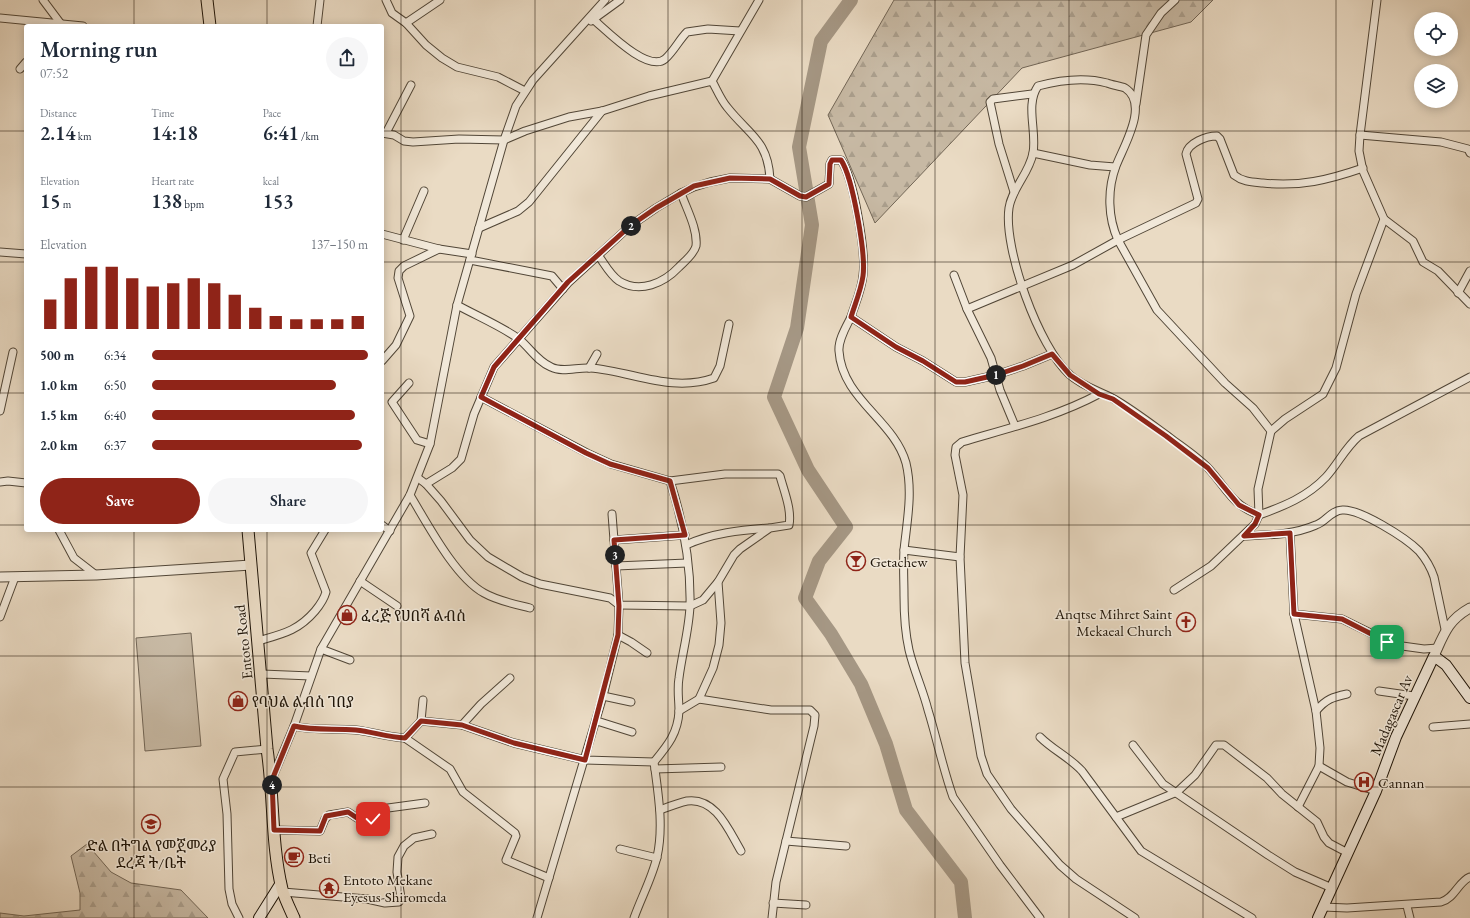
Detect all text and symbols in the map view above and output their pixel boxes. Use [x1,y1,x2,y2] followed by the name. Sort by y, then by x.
[1414,12,1458,108] map controls
[1414,12,1458,56] button: locate
[40,35,158,64] text: Morning run
[326,37,368,79] button: share
[1414,64,1458,108] button: layers
[40,65,68,82] text: 07:52
[40,106,77,120] text: Distance
[151,106,174,120] text: Time
[263,106,281,120] text: Pace
[40,120,76,146] text: 2.14
[151,120,198,146] text: 14:18
[263,120,299,146] text: 6:41
[76,129,92,143] text: km
[299,129,319,143] text: /km
[40,174,80,188] text: Elevation
[151,174,194,188] text: Heart rate
[263,174,279,188] text: kcal
[40,188,61,214] text: 15
[151,188,182,214] text: 138
[263,188,293,214] text: 153
[61,197,71,211] text: m
[182,197,204,211] text: bpm
[621,216,641,236] pin: 2
[628,219,634,233] text: 2
[40,236,87,253] text: Elevation
[311,236,368,253] text: 137–150 m
[40,347,74,364] text: 500 m
[104,347,126,364] text: 6:34
[986,365,1006,385] pin: 1
[993,368,999,382] text: 1
[40,377,78,394] text: 1.0 km
[104,377,126,394] text: 6:50
[40,407,78,424] text: 1.5 km
[104,407,126,424] text: 6:40
[40,437,78,454] text: 2.0 km
[104,437,126,454] text: 6:37
[40,478,200,524] button: Save
[208,478,368,524] button: Share
[605,545,625,565] pin: 3
[612,548,618,562] text: 3
[845,550,867,572] bar icon: Getachew
[870,552,928,571] place label: Getachew
[230,603,256,680] street label: Entoto Road
[336,604,358,626] shop icon: ፈረጅ የሀበሻ ልብስ
[1054,604,1172,640] place label: Anqtse Mihret Saint Mekaeal Church
[361,606,466,625] place label: ፈረጅ የሀበሻ ልብስ
[1175,611,1197,633] church icon: Anqtse Mihret Saint Mekaeal Church
[1370,625,1404,659] pin
[1376,631,1398,653] icon: arrive
[1365,671,1417,758] street label: Madagascar Av
[227,690,249,712] shop icon: የባህል ልብስ ገበያ
[252,692,354,711] place label: የባህል ልብስ ገበያ
[1353,771,1375,793] hospital icon: Cannan
[1378,773,1424,792] place label: Cannan
[262,775,282,795] pin: 4
[269,778,275,792] text: 4
[356,802,390,836] pin
[362,808,384,830] icon: check
[140,813,162,835] school or university icon: ድል በትግል የመጀመሪያ ደረጃ ት/ቤት
[86,836,217,872] place label: ድል በትግል የመጀመሪያ ደረጃ ት/ቤት
[283,846,305,868] cafe icon: Beti
[308,848,331,867] place label: Beti
[343,870,447,906] place label: Entoto Mekane Eyesus-Shiromeda
[318,877,340,899] temple icon: Entoto Mekane Eyesus-Shiromeda

